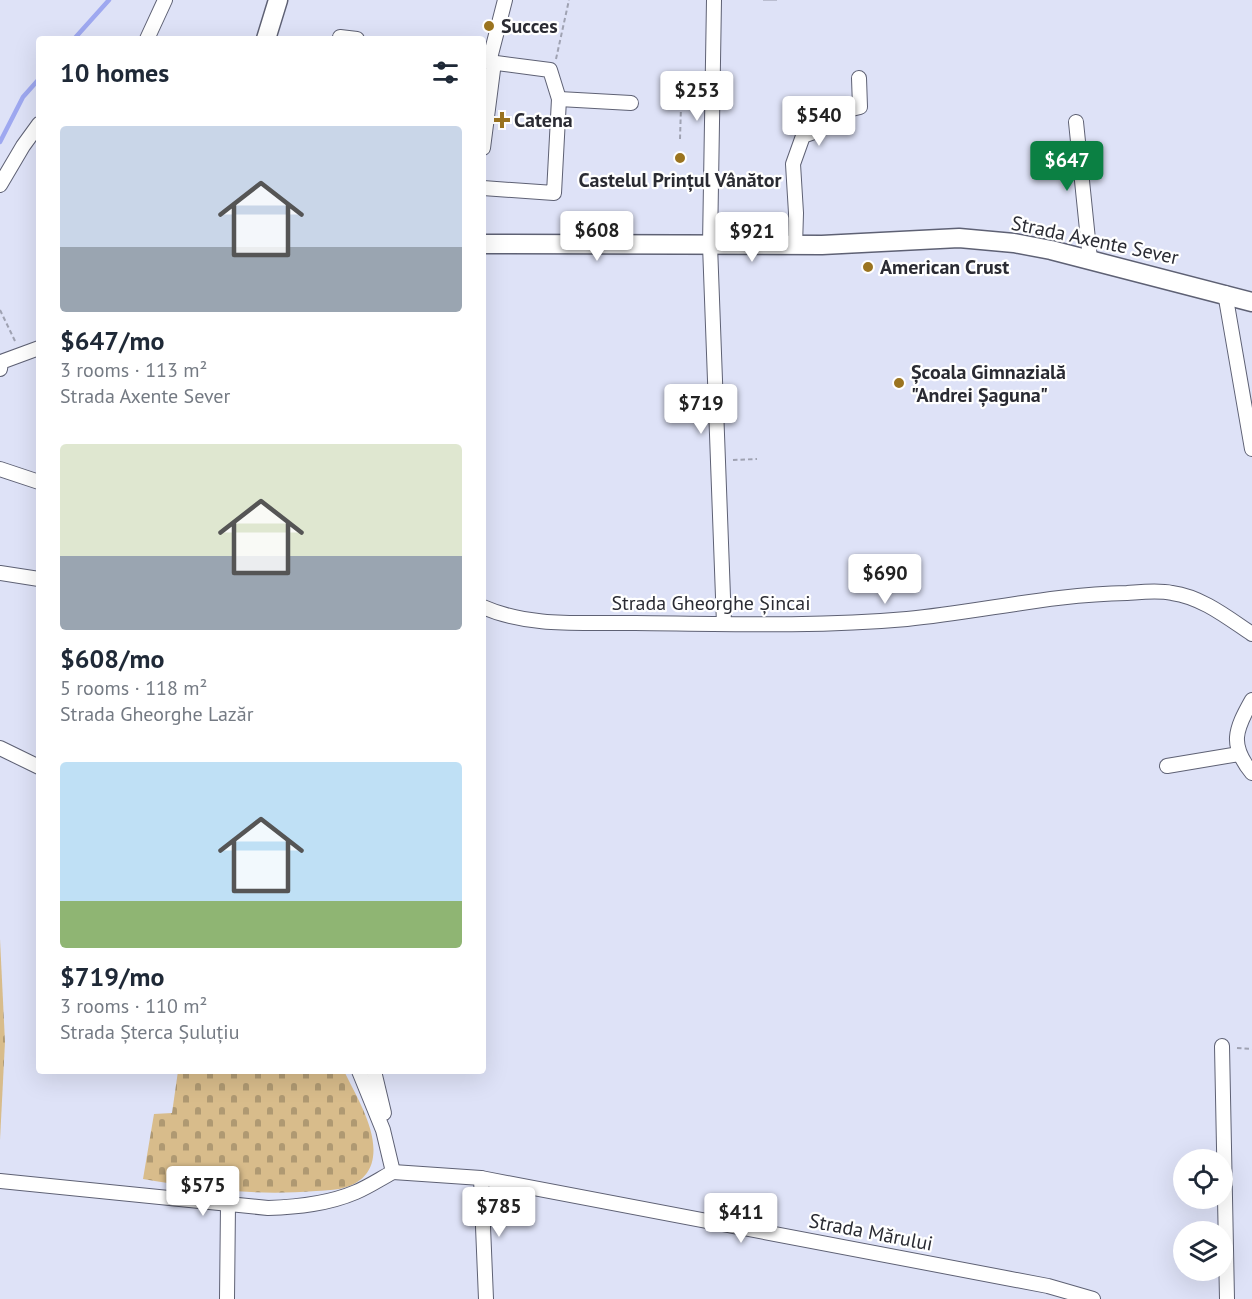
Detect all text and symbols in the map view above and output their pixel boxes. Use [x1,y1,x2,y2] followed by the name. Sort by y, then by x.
[501,13,558,39] place label: Succes
[482,19,496,33] marker: Succes
[60,56,169,89] text: 10 homes
[429,56,462,89] icon: filters
[661,71,733,122] pin: $253
[674,77,720,103] text: $253
[783,96,855,147] pin: $540
[796,102,842,128] text: $540
[514,107,573,133] place label: Catena
[495,113,509,127] marker: Catena
[1031,141,1103,192] pin: $647
[1044,147,1090,173] text: $647
[673,151,687,165] marker: Castelul Prințul Vânător
[207,165,315,273] icon: home
[579,167,781,193] place label: Castelul Prințul Vânător
[1009,210,1181,270] street label: Strada Axente Sever
[561,211,633,262] pin: $608
[716,212,788,263] pin: $921
[574,217,620,243] text: $608
[729,218,775,244] text: $921
[880,254,1009,280] place label: American Crust
[861,260,875,274] marker: American Crust
[60,324,164,357] text: $647/mo
[60,357,207,383] text: 3 rooms · 113 m²
[911,359,1066,408] place label: Școala Gimnazială "Andrei Șaguna"
[892,376,906,390] marker: Școala Gimnazială "Andrei Șaguna"
[60,383,230,409] text: Strada Axente Sever
[665,384,737,435] pin: $719
[678,390,724,416] text: $719
[207,483,315,591] icon: home
[849,554,921,605] pin: $690
[862,560,908,586] text: $690
[611,590,811,616] street label: Strada Gheorghe Șincai
[60,642,164,675] text: $608/mo
[60,675,207,701] text: 5 rooms · 118 m²
[60,701,253,727] text: Strada Gheorghe Lazăr
[207,801,315,909] icon: home
[60,960,164,993] text: $719/mo
[60,993,207,1019] text: 3 rooms · 110 m²
[60,1019,240,1045] text: Strada Șterca Șuluțiu
[1173,1149,1233,1281] map controls
[1173,1149,1233,1209] button: locate
[167,1166,239,1217] pin: $575
[180,1172,226,1198] text: $575
[463,1187,535,1238] pin: $785
[476,1193,522,1219] text: $785
[705,1193,777,1244] pin: $411
[718,1199,764,1225] text: $411
[807,1207,935,1257] street label: Strada Mărului
[1173,1221,1233,1281] button: layers

